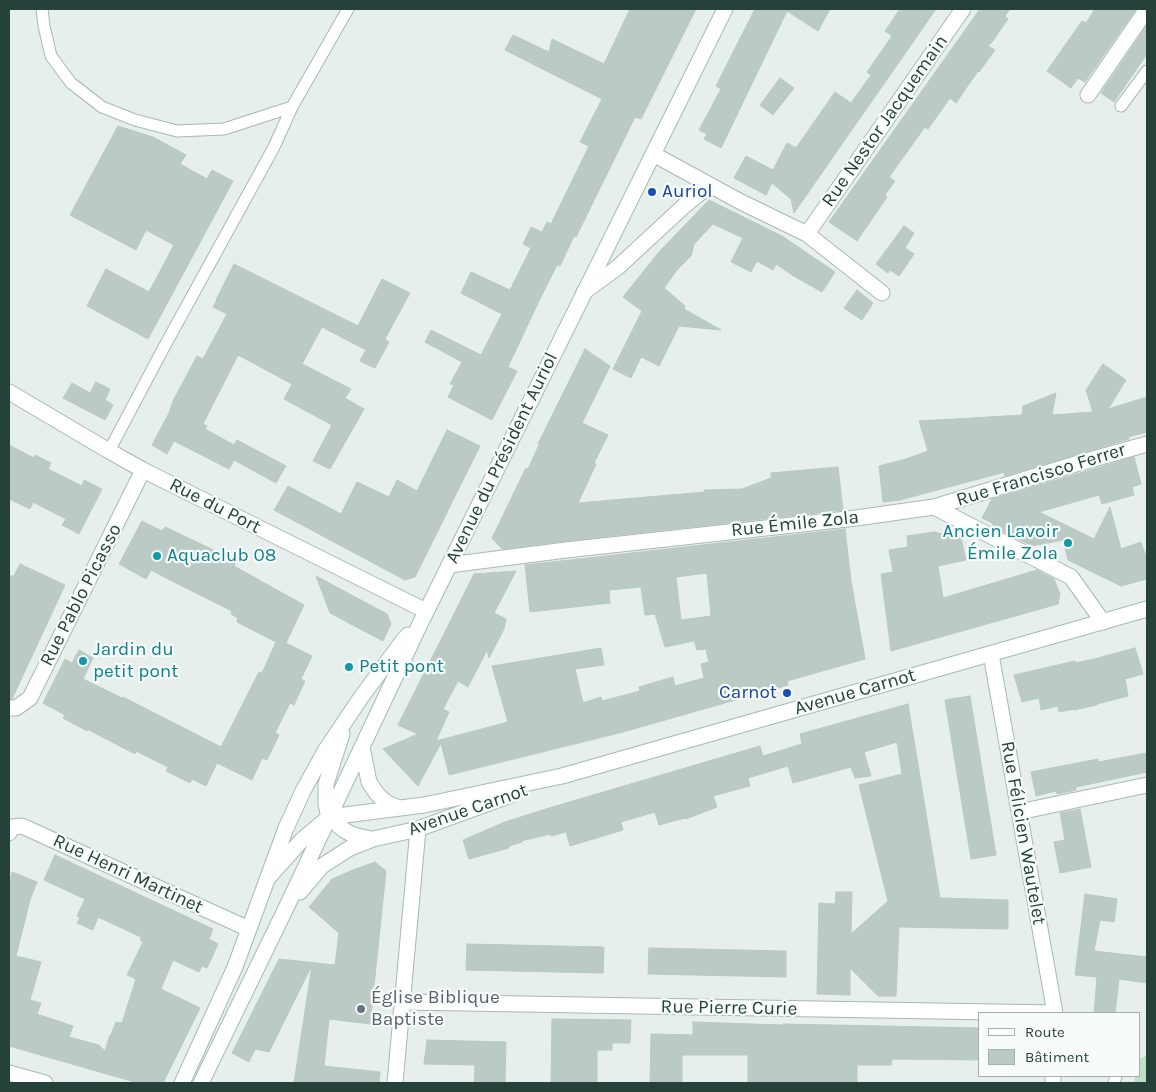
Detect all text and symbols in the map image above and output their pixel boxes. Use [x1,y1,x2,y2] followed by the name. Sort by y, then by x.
[817,31,953,211] street label: Rue Nestor Jacquemain
[662,181,713,203] place label: Auriol
[646,186,658,198] marker: Auriol
[441,349,563,567] street label: Avenue du Président Auriol
[954,438,1128,512] street label: Rue Francisco Ferrer
[165,473,265,539] street label: Rue du Port
[730,506,860,542] street label: Rue Émile Zola
[35,520,127,670] street label: Rue Pablo Picasso
[943,521,1058,565] place label: Ancien Lavoir Émile Zola
[1062,537,1074,549] marker: Ancien Lavoir Émile Zola
[167,545,276,567] place label: Aquaclub 08
[151,550,163,562] marker: Aquaclub 08
[93,639,178,683] place label: Jardin du petit pont
[77,655,89,667] marker: Jardin du petit pont
[359,656,444,678] place label: Petit pont
[343,661,355,673] marker: Petit pont
[792,664,918,720] street label: Avenue Carnot
[719,682,777,704] place label: Carnot
[781,687,793,699] marker: Carnot
[996,739,1050,927] street label: Rue Félicien Wautelet
[405,779,531,841] street label: Avenue Carnot
[49,829,207,919] street label: Rue Henri Martinet
[371,987,500,1031] place label: Église Biblique Baptiste
[660,995,798,1021] street label: Rue Pierre Curie
[355,1003,367,1015] marker: Église Biblique Baptiste
[978,1012,1141,1077] legend
[1025,1023,1065,1041] text: Route
[1025,1048,1089,1066] text: Bâtiment

